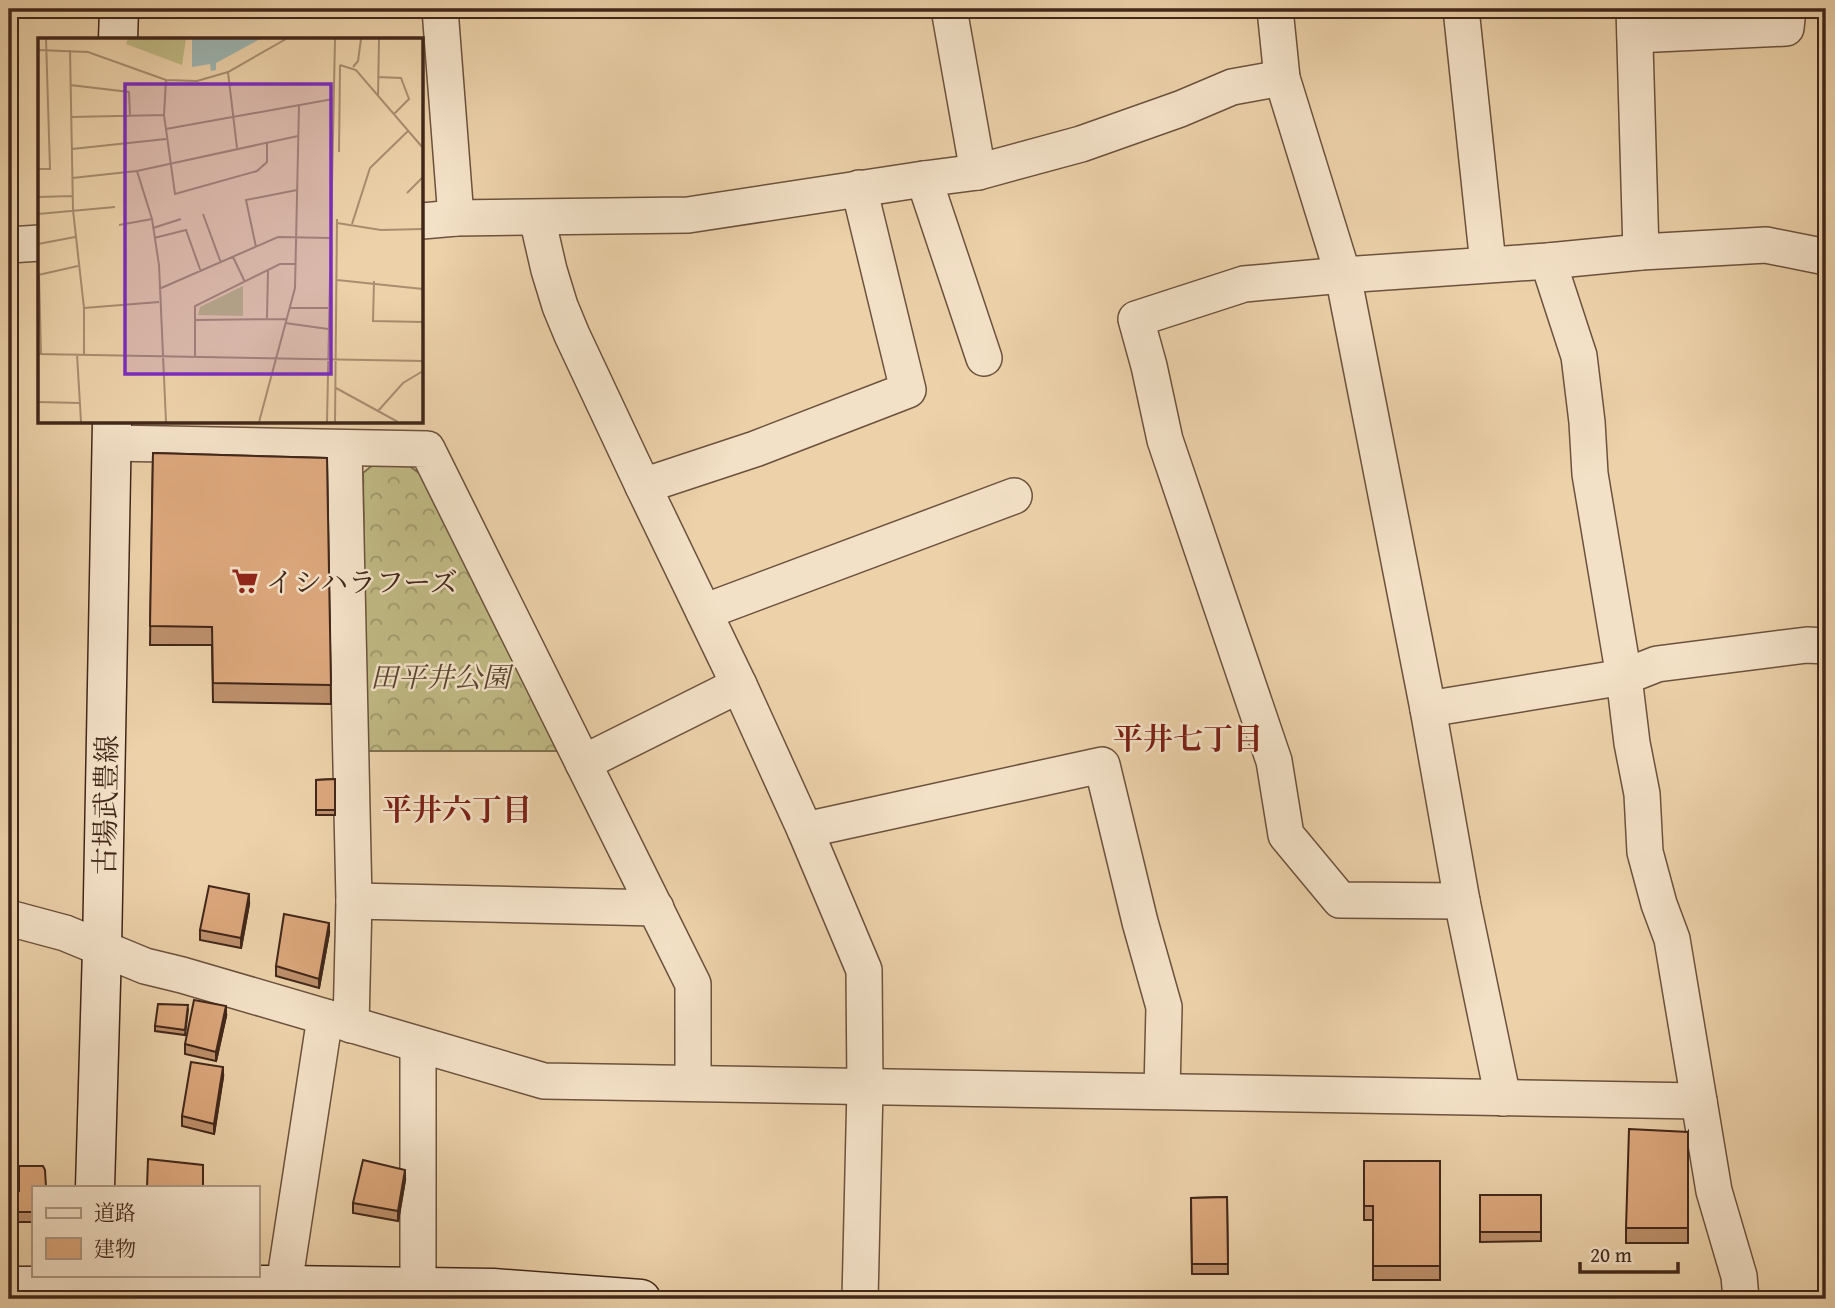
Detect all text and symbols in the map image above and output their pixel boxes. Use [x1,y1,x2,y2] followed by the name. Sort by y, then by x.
[38,38,424,424] inset map
[266,561,458,602] place label: イシハラフーズ
[230,566,260,596] supermarket icon: イシハラフーズ
[370,656,514,697] park label: 田平井公園
[1113,716,1263,760] district label: 平井七丁目
[83,735,127,875] street label: 古場武豊線
[382,787,532,831] district label: 平井六丁目
[32,1186,259,1276] legend
[94,1197,136,1228] text: 道路
[1580,1231,1678,1275] scale bar
[94,1233,136,1264] text: 建物
[1590,1239,1632,1270] text: 20 m

